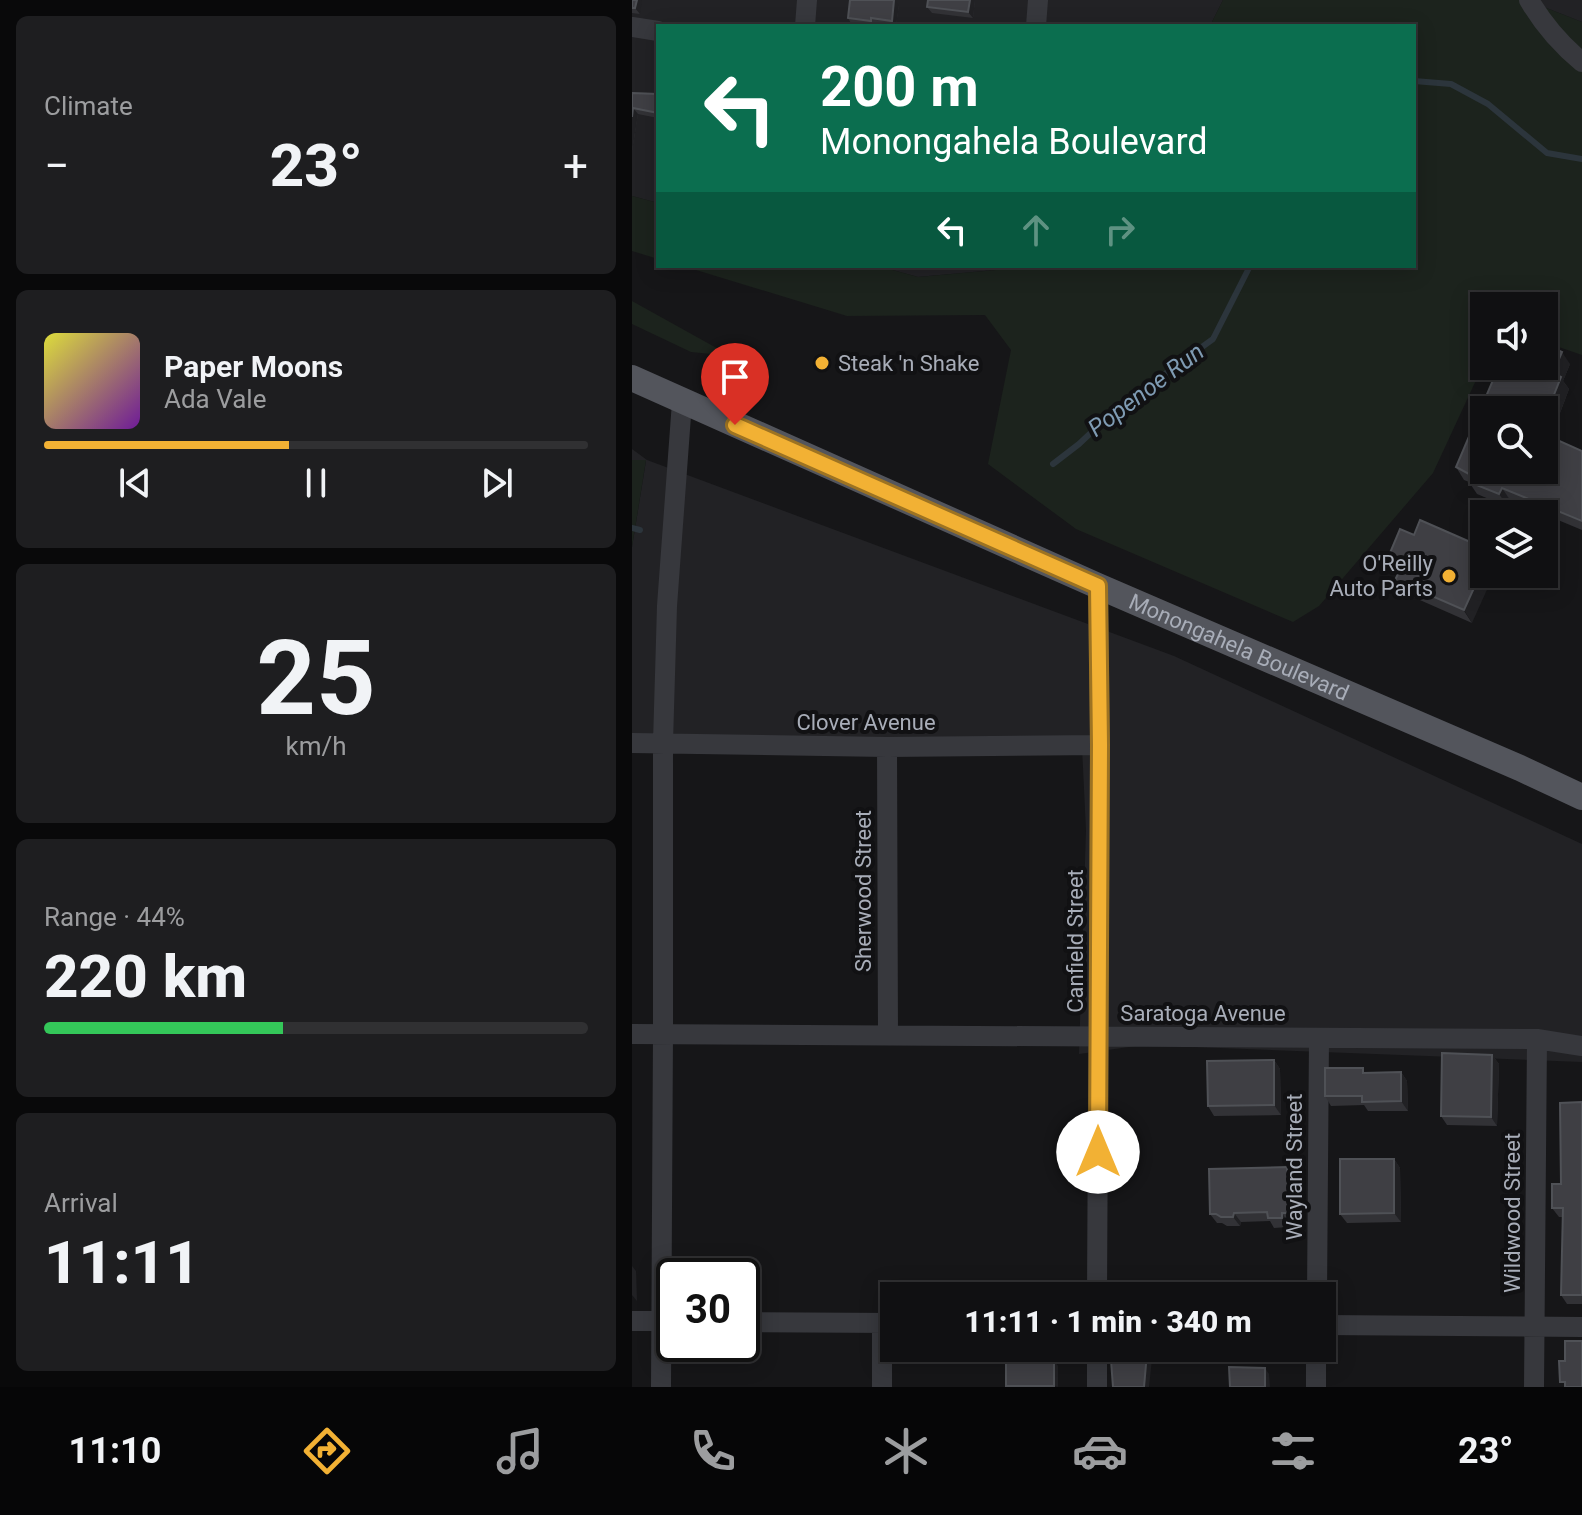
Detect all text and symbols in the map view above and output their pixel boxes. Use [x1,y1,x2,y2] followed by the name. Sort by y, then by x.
[820,54,979,120] text: 200 m
[688,56,792,160] icon: left
[44,91,133,121] text: Climate
[820,121,1208,163] text: Monongahela Boulevard
[270,130,363,201] text: 23°
[44,140,69,192] text: −
[563,140,588,192] text: +
[930,208,974,252] icon: left
[1014,208,1058,252] icon: ahead
[1098,208,1142,252] icon: right
[1470,292,1558,588] map controls
[1470,292,1558,380] button: sound
[1083,337,1209,443] water label: Popenoe Run
[701,343,769,425] pin
[164,349,343,384] text: Paper Moons
[838,351,980,376] place label: Steak 'n Shake
[813,354,831,372] marker: Steak 'n Shake
[713,355,757,399] icon: arrive
[164,384,266,414] text: Ada Vale
[1470,396,1558,484] button: search
[113,461,157,505] icon: previous
[294,461,338,505] icon: pause
[475,461,519,505] icon: next
[1470,500,1558,588] button: layers
[1329,551,1434,601] place label: O'Reilly Auto Parts
[1440,567,1458,585] marker: O'Reilly Auto Parts
[1125,589,1353,706] street label: Monongahela Boulevard
[256,618,376,739] text: 25
[796,710,936,735] street label: Clover Avenue
[285,731,347,761] text: km/h
[851,810,876,972] street label: Sherwood Street
[1063,869,1088,1013] street label: Canfield Street
[44,902,185,932] text: Range · 44%
[44,941,247,1012] text: 220 km
[1120,1001,1286,1026] street label: Saratoga Avenue
[1282,1094,1307,1240] street label: Wayland Street
[1056,1110,1140,1194] position arrow
[1500,1133,1525,1293] street label: Wildwood Street
[44,1188,118,1218] text: Arrival
[44,1227,200,1298] text: 11:11
[656,1258,760,1362] speed limit sign: 30
[964,1304,1252,1339] text: 11:11 · 1 min · 340 m
[299,1423,355,1479] icon: directions
[492,1423,548,1479] icon: music
[685,1423,741,1479] icon: phone
[878,1423,934,1479] icon: climate
[1072,1423,1128,1479] icon: car
[1265,1423,1321,1479] icon: filters
[69,1430,161,1472] text: 11:10
[1458,1430,1513,1472] text: 23°

